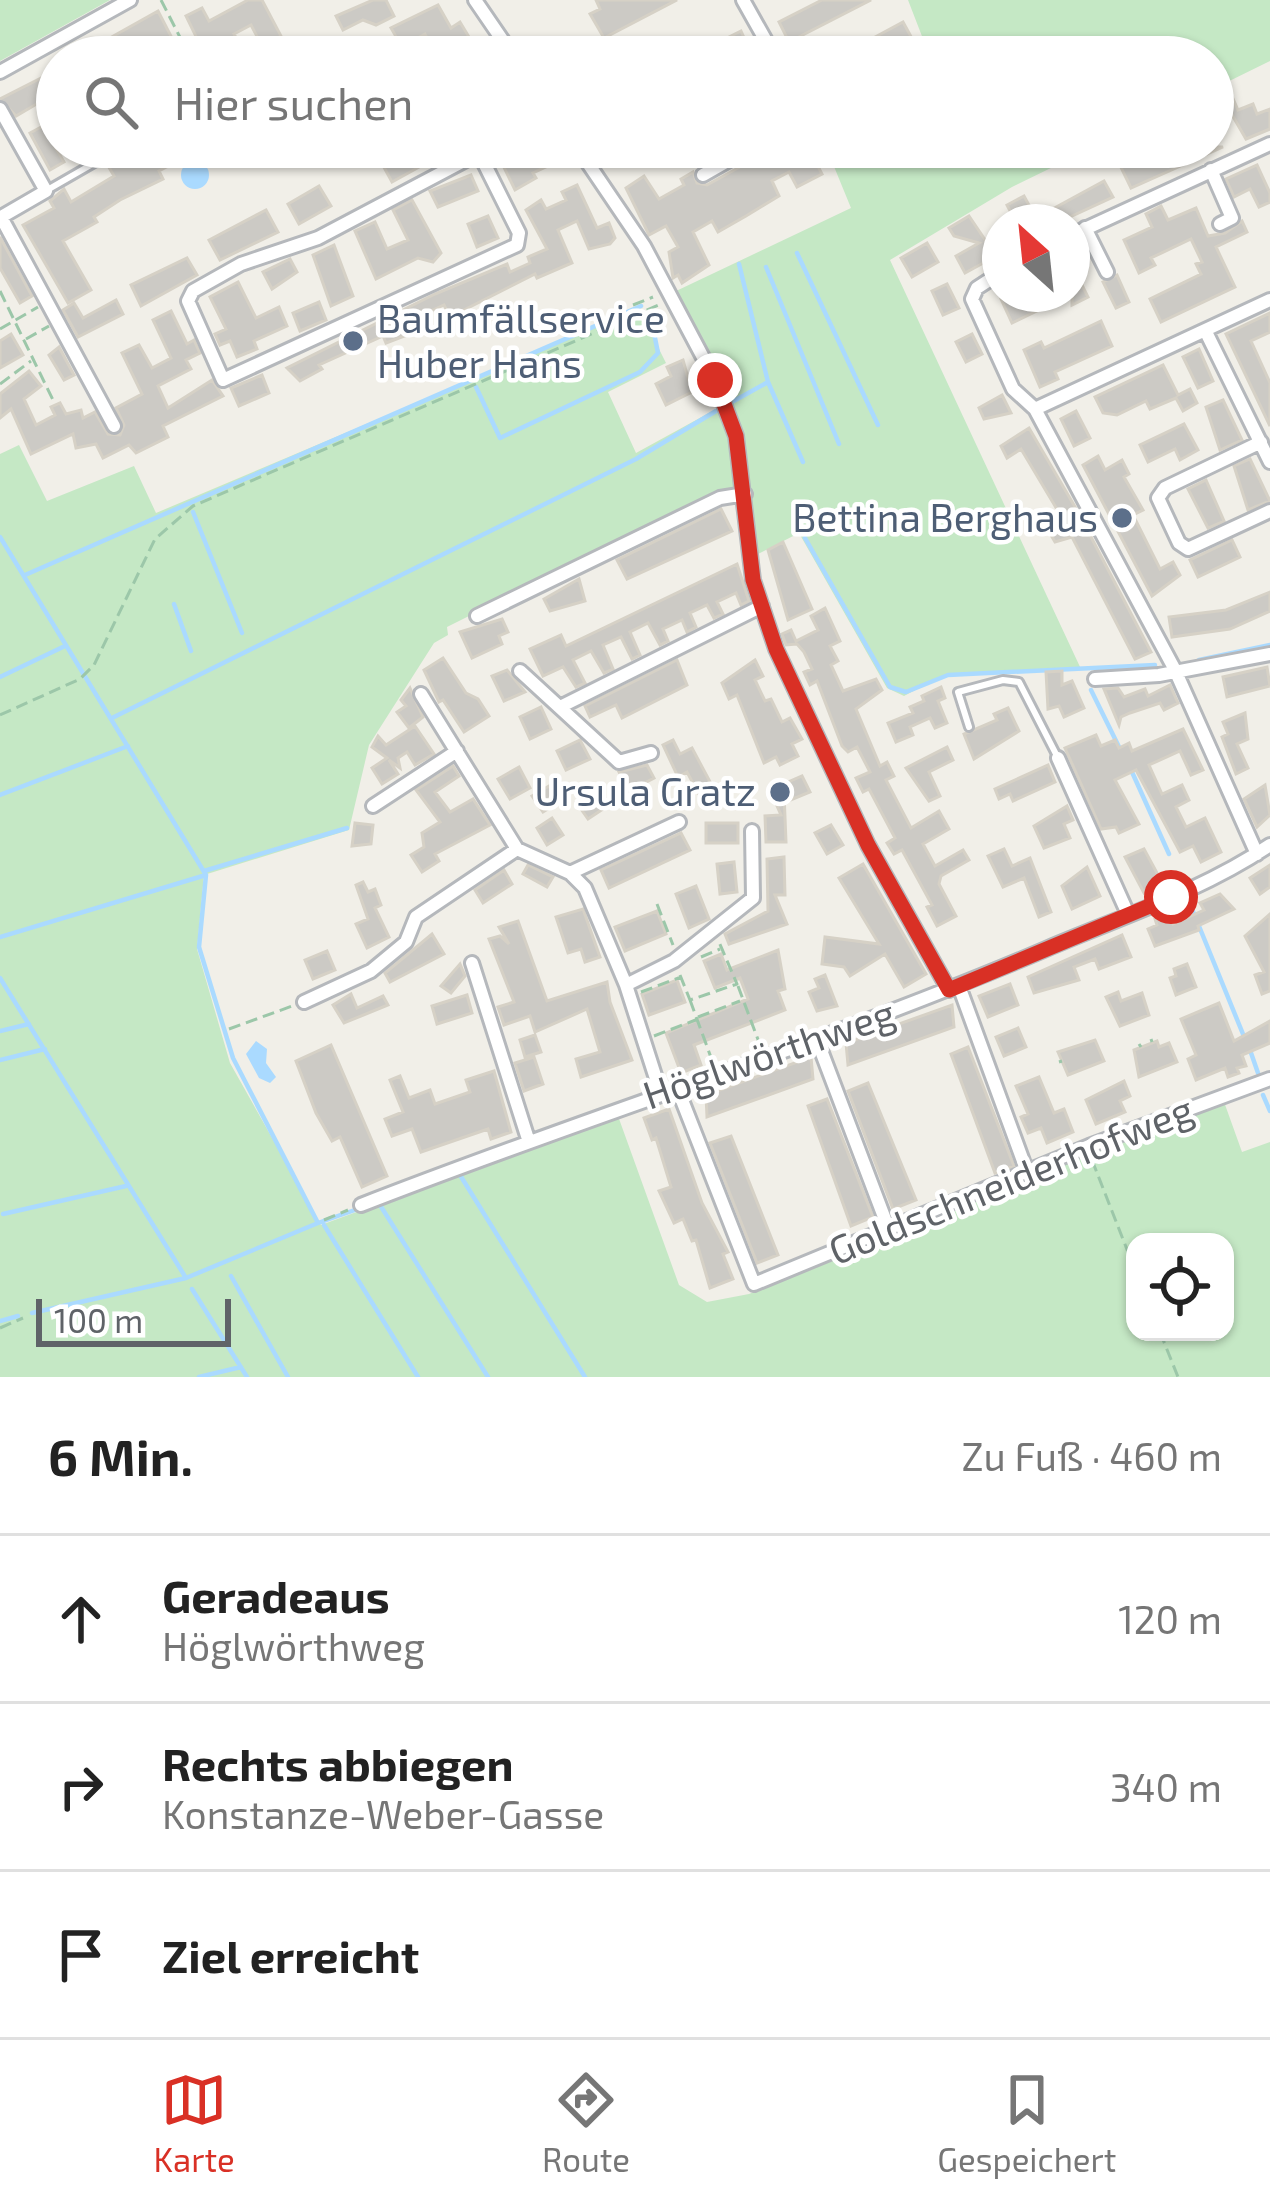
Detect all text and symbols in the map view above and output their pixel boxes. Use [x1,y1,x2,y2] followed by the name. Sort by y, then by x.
[36,36,1234,168] search box
[78,69,144,135] icon: search
[174,75,414,129] text: Hier suchen
[982,204,1090,312] north arrow
[377,294,665,386] place label: Baumfällservice Huber Hans
[340,328,366,354] marker: Baumfällservice Huber Hans
[688,353,742,407] route end
[792,493,1098,540] place label: Bettina Berghaus
[1109,505,1135,531] marker: Bettina Berghaus
[534,767,756,814] place label: Ursula Gratz
[767,779,793,805] marker: Ursula Gratz
[1144,870,1198,924] route start
[636,988,901,1118] street label: Höglwörthweg
[821,1084,1199,1273] street label: Goldschneiderhofweg
[1126,1233,1234,1341] map controls
[1126,1233,1234,1341] button: locate
[36,1293,231,1346] scale bar
[54,1300,143,1340] text: 100 m
[48,1425,193,1486] text: 6 Min.
[961,1432,1222,1479] text: Zu Fuß · 460 m
[162,1568,390,1622] text: Geradeaus
[48,1586,114,1652] icon: ahead
[1118,1595,1222,1642] text: 120 m
[162,1622,425,1669] text: Höglwörthweg
[162,1736,514,1790] text: Rechts abbiegen
[48,1754,114,1820] icon: right
[1110,1763,1222,1810] text: 340 m
[162,1790,604,1837] text: Konstanze-Weber-Gasse
[48,1922,114,1988] icon: arrive
[162,1928,419,1982] text: Ziel erreicht
[154,2067,235,2179] tab: Karte
[542,2067,630,2179] tab: Route
[937,2067,1116,2179] tab: Gespeichert

